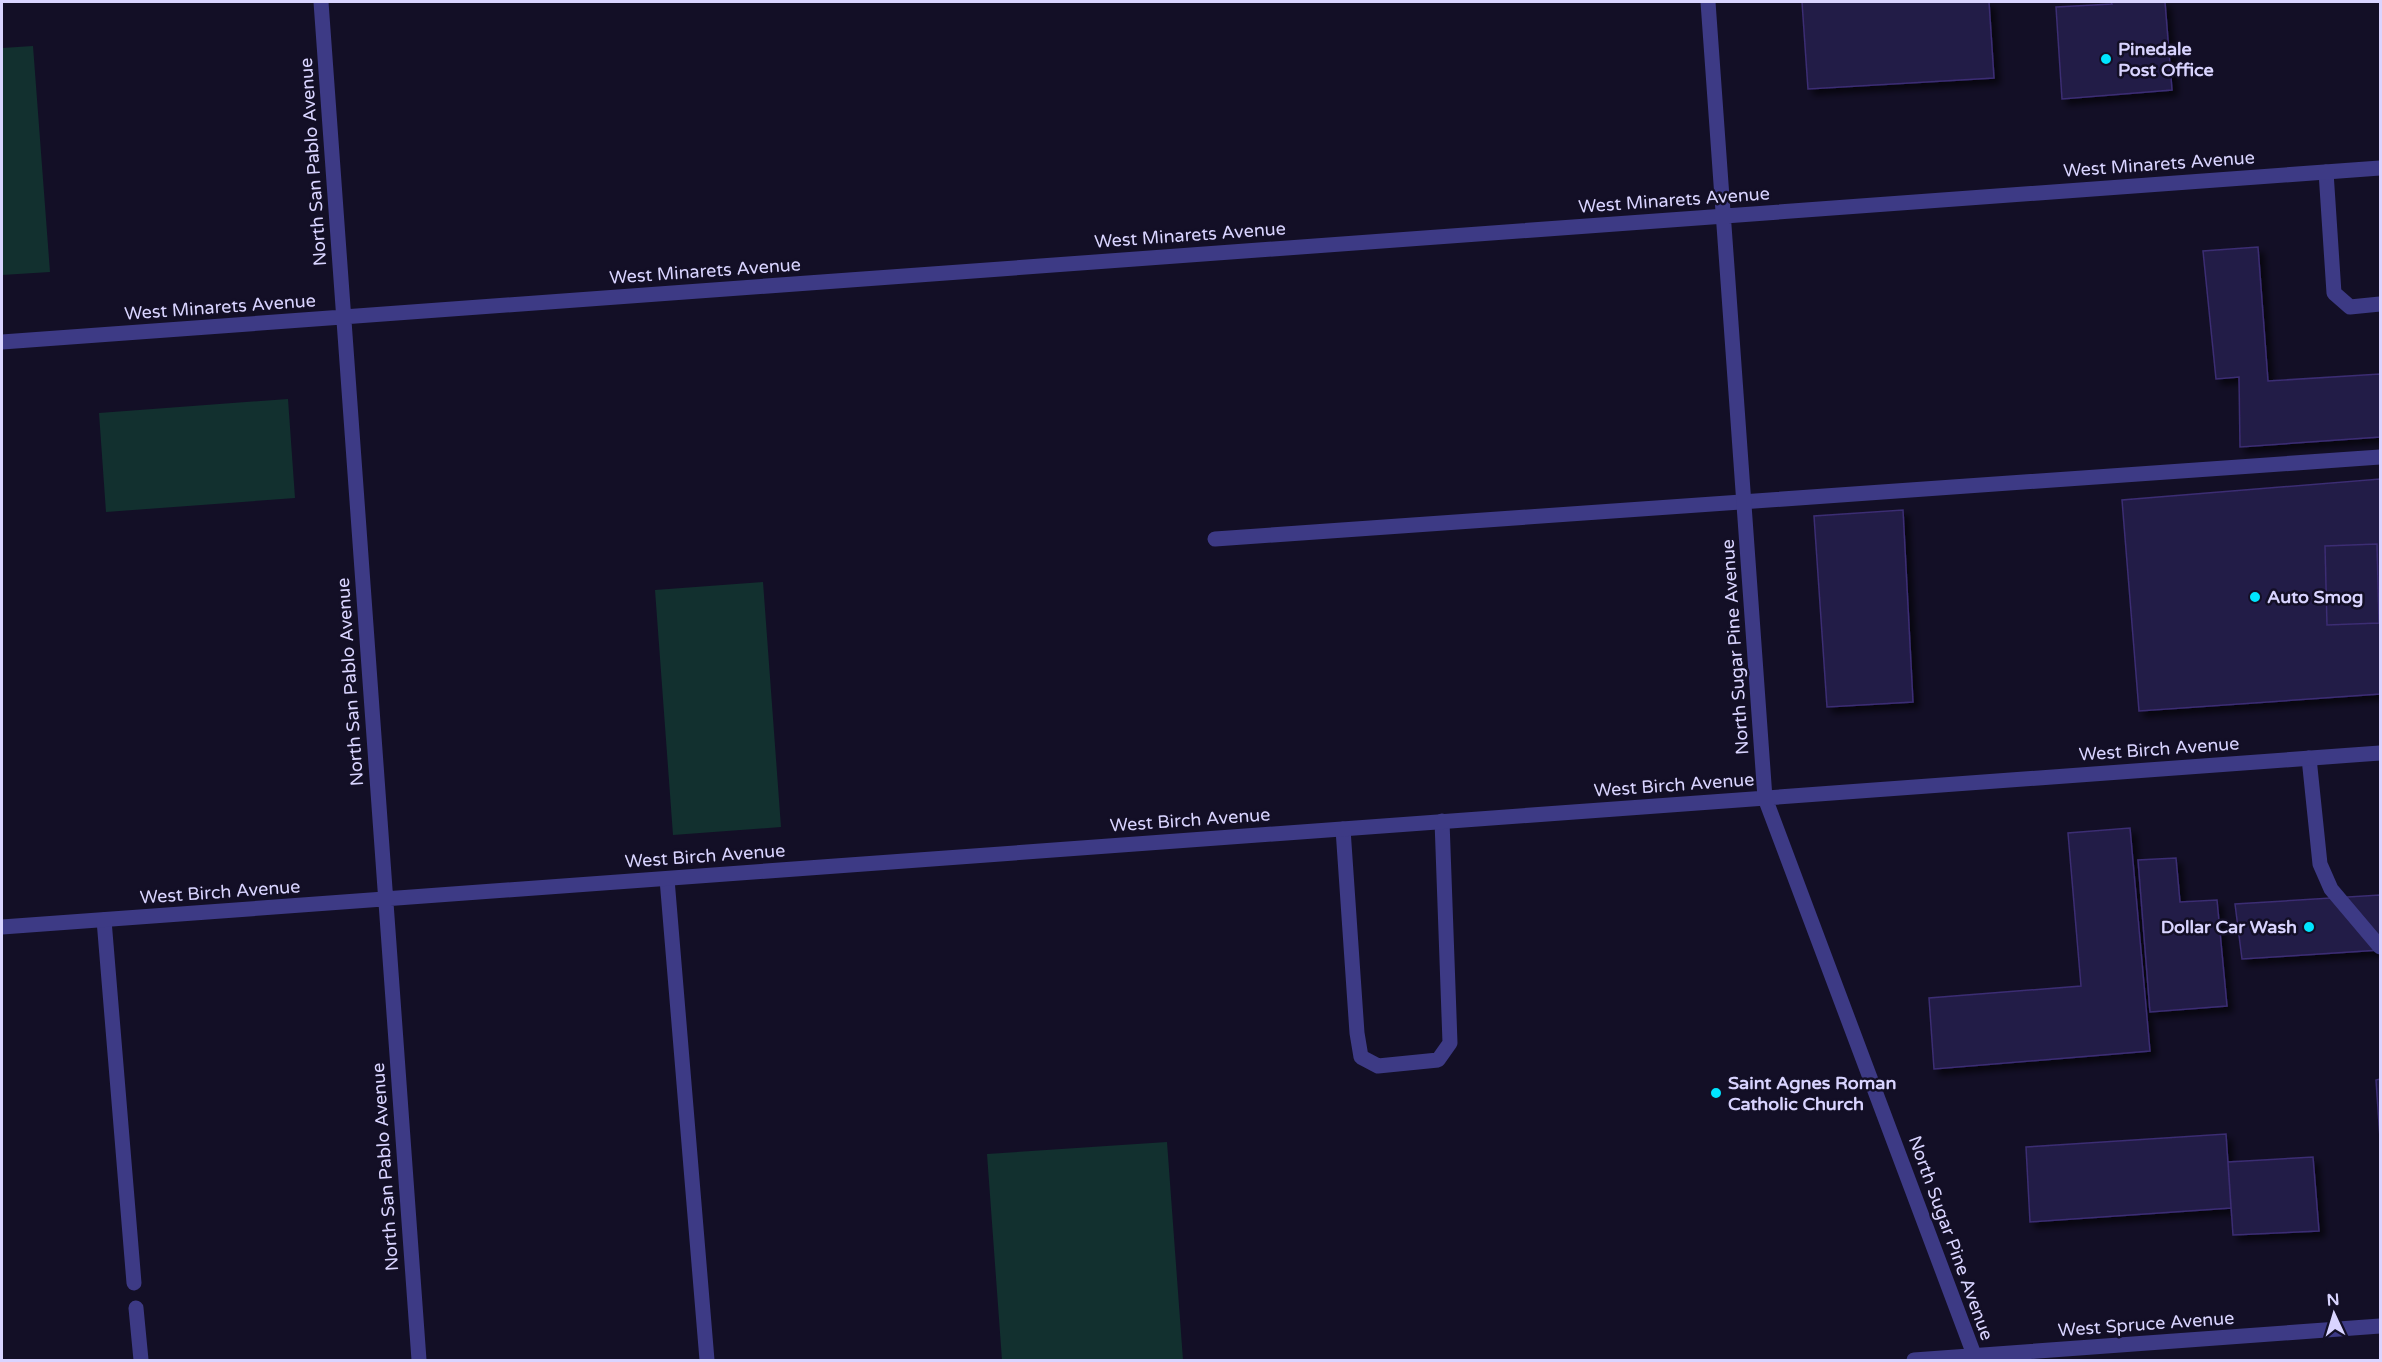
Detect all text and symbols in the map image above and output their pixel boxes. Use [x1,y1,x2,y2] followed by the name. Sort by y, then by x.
[2118,38,2214,81] place label: Pinedale Post Office
[2099,52,2113,66] marker: Pinedale Post Office
[295,57,331,267] street label: North San Pablo Avenue
[2063,146,2255,182] street label: West Minarets Avenue
[1578,182,1770,218] street label: West Minarets Avenue
[1094,217,1286,253] street label: West Minarets Avenue
[609,253,801,289] street label: West Minarets Avenue
[124,289,316,325] street label: West Minarets Avenue
[1716,538,1754,756] street label: North Sugar Pine Avenue
[332,577,368,787] street label: North San Pablo Avenue
[2267,586,2363,608] place label: Auto Smog
[2248,590,2262,604] marker: Auto Smog
[2078,732,2240,766] street label: West Birch Avenue
[1593,768,1755,802] street label: West Birch Avenue
[1109,803,1271,837] street label: West Birch Avenue
[624,839,786,873] street label: West Birch Avenue
[139,875,301,909] street label: West Birch Avenue
[2161,916,2297,938] place label: Dollar Car Wash
[2302,920,2316,934] marker: Dollar Car Wash
[367,1062,403,1272] street label: North San Pablo Avenue
[1728,1072,1896,1115] place label: Saint Agnes Roman Catholic Church
[1709,1086,1723,1100] marker: Saint Agnes Roman Catholic Church
[1904,1133,1998,1343] street label: North Sugar Pine Avenue
[2304,1284,2364,1344] north arrow
[2326,1290,2340,1310] text: N
[2057,1307,2235,1341] street label: West Spruce Avenue

